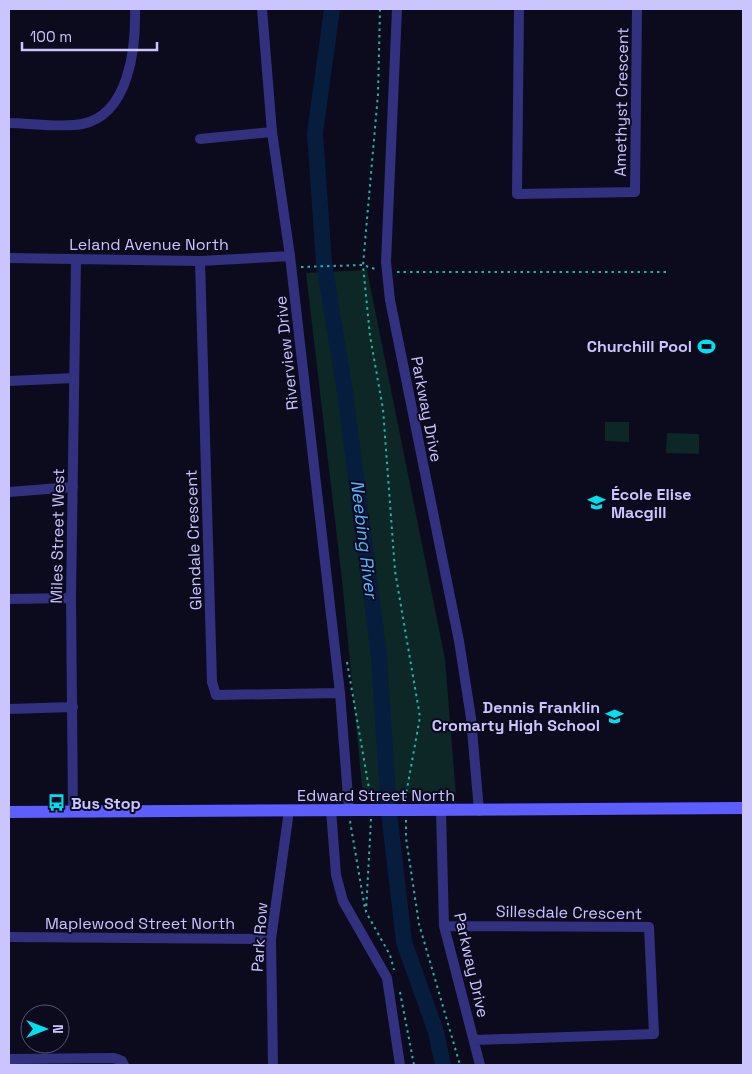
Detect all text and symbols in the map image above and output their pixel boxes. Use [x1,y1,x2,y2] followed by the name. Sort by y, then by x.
[22,20,158,52] scale bar
[30,27,72,46] text: 100 m
[610,27,633,177] street label: Amethyst Crescent
[69,234,229,255] street label: Leland Avenue North
[270,295,303,411] street label: Riverview Drive
[587,336,692,357] place label: Churchill Pool
[696,336,716,356] sports icon: Churchill Pool
[406,354,447,464] street label: Parkway Drive
[46,468,69,604] street label: Miles Street West
[181,469,206,611] street label: Glendale Crescent
[346,478,383,602] water label: Neebing River
[611,484,692,523] place label: École Elise Macgill
[587,493,607,513] school or university icon: École Elise Macgill
[432,697,600,736] place label: Dennis Franklin Cromarty High School
[604,706,624,726] school or university icon: Dennis Franklin Cromarty High School
[297,785,455,806] street label: Edward Street North
[47,793,67,813] bus stop icon: Bus Stop
[71,793,141,814] place label: Bus Stop
[247,901,272,973] street label: Park Row
[496,901,642,924] street label: Sillesdale Crescent
[449,911,494,1020] street label: Parkway Drive
[45,913,235,934] street label: Maplewood Street North
[20,1004,70,1054] north arrow
[49,1024,67,1034] text: N

